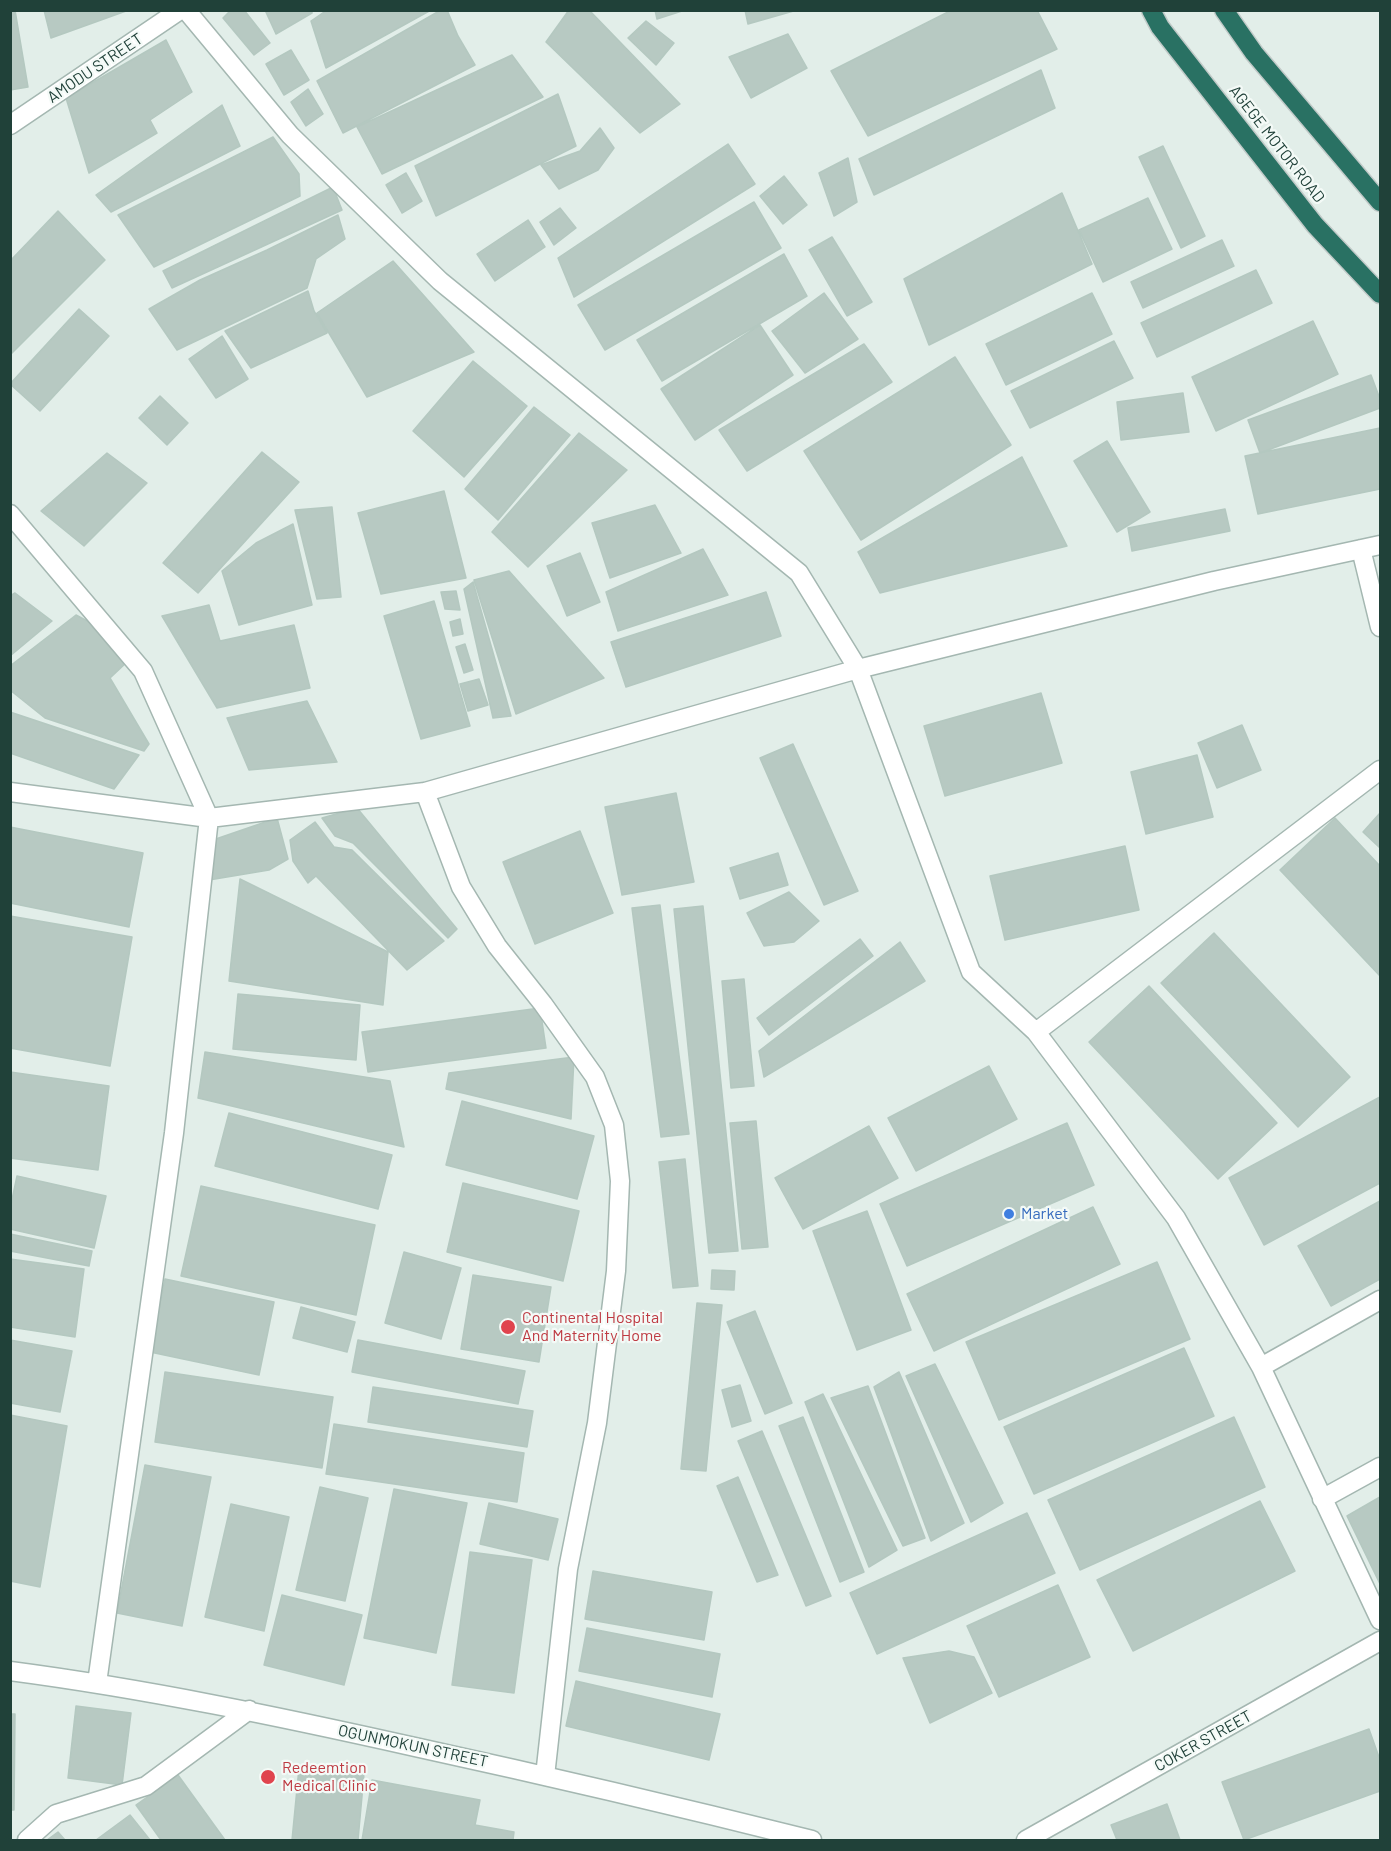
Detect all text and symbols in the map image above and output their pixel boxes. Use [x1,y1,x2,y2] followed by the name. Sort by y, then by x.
[44,29,146,107] street label: AMODU STREET
[1225,82,1329,206] street label: AGEGE MOTOR ROAD
[1021,1204,1068,1224] place label: Market
[1002,1207,1016,1221] marker: Market
[522,1308,663,1346] place label: Continental Hospital And Maternity Home
[499,1318,517,1336] marker: Continental Hospital And Maternity Home
[1151,1706,1255,1776] street label: COKER STREET
[336,1721,490,1771] street label: OGUNMOKUN STREET
[282,1758,377,1796] place label: Redeemtion Medical Clinic
[259,1768,277,1786] marker: Redeemtion Medical Clinic

